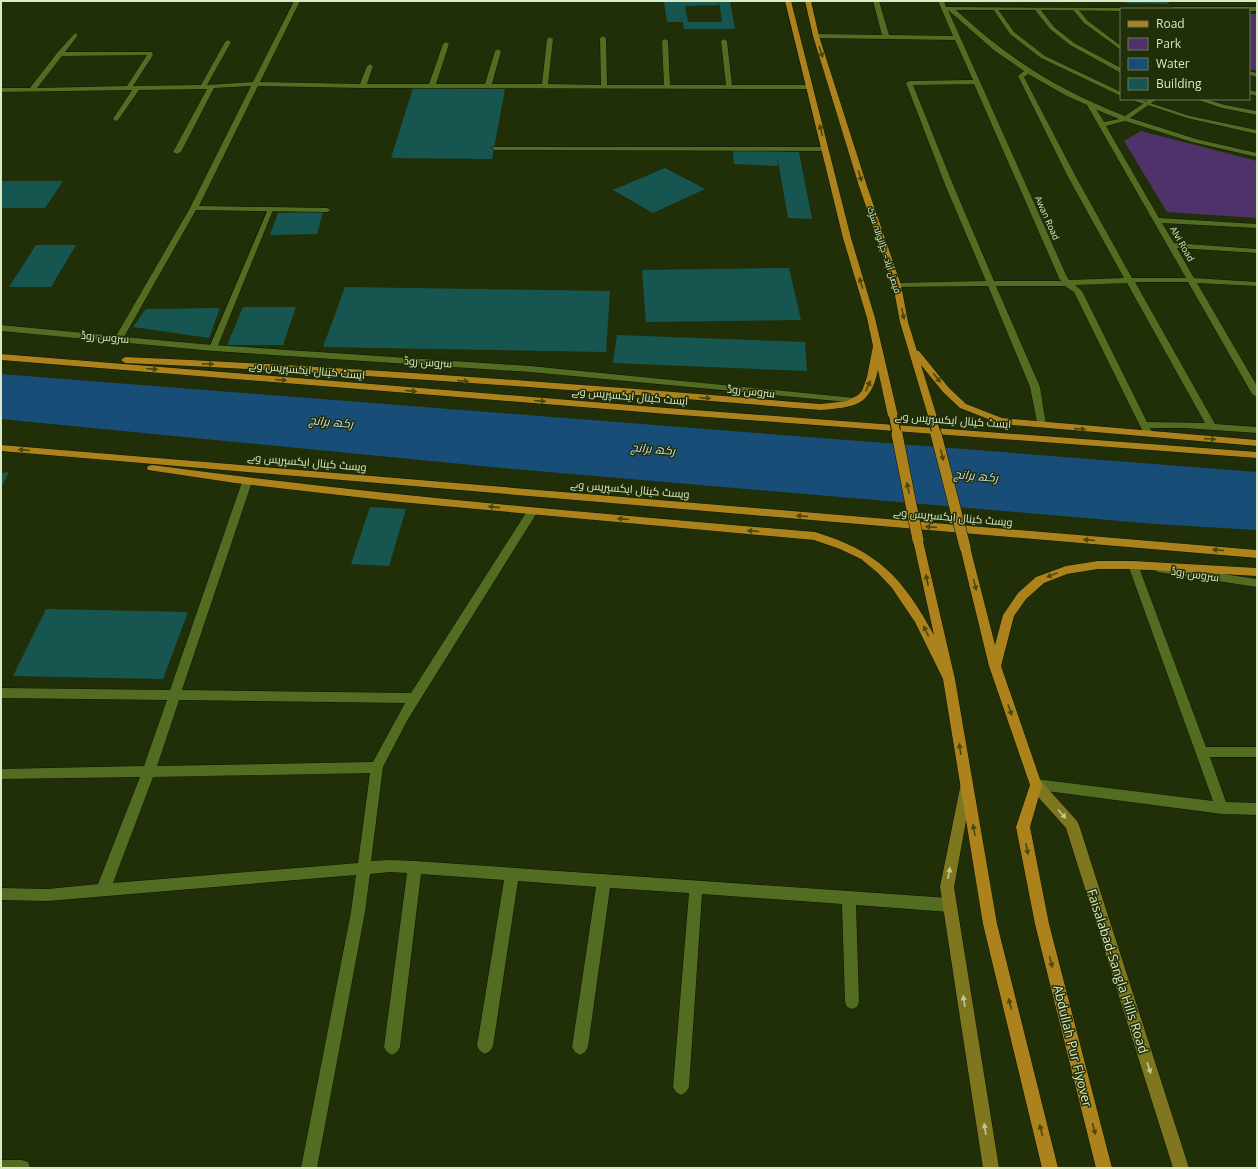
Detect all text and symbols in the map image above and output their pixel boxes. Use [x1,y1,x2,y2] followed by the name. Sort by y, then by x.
[1120,8,1250,100] legend
[1156,15,1185,32] text: Road
[1156,35,1182,52] text: Park
[819,47,825,59] one-way arrow
[1156,55,1190,72] text: Water
[1156,75,1202,92] text: Building
[817,124,823,136] one-way arrow
[857,171,863,183] one-way arrow
[1032,194,1063,242] street label: Awan Road
[864,205,905,295] street label: فیصل آباد– جڑانوالہ سڑک
[1167,224,1198,264] street label: Alvi Road
[858,277,864,289] one-way arrow
[900,308,906,320] one-way arrow
[80,327,130,346] street label: سروس روڈ
[403,352,453,371] street label: سروس روڈ
[248,357,366,382] street label: ایسٹ کینال ایکسپریس وے
[202,361,215,367] one-way arrow
[145,366,158,373] one-way arrow
[932,373,941,384] one-way arrow
[275,377,287,383] one-way arrow
[457,377,469,384] one-way arrow
[865,380,871,392] one-way arrow
[726,381,776,401] street label: سروس روڈ
[571,383,689,408] street label: ایسٹ کینال ایکسپریس وے
[405,387,417,394] one-way arrow
[699,395,711,401] one-way arrow
[534,398,546,405] one-way arrow
[894,408,1012,431] street label: ایسٹ کینال ایکسپریس وے
[307,411,355,432] water label: رکھ برانچ
[1074,425,1086,432] one-way arrow
[1204,435,1216,442] one-way arrow
[629,438,677,459] water label: رکھ برانچ
[18,447,30,453] one-way arrow
[247,449,367,474] street label: ویسٹ کینال ایکسپریس وے
[939,449,945,461] one-way arrow
[952,465,1000,486] water label: رکھ برانچ
[570,476,690,501] street label: ویسٹ کینال ایکسپریس وے
[904,482,910,494] one-way arrow
[488,504,500,510] one-way arrow
[893,504,1013,529] street label: ویسٹ کینال ایکسپریس وے
[796,513,808,519] one-way arrow
[617,515,629,522] one-way arrow
[925,523,937,530] one-way arrow
[747,527,759,534] one-way arrow
[1083,536,1095,543] one-way arrow
[1212,547,1224,554] one-way arrow
[1170,563,1220,584] street label: سروس روڈ
[1045,573,1057,579] one-way arrow
[924,574,930,586] one-way arrow
[972,579,978,591] one-way arrow
[922,625,929,637] one-way arrow
[1007,704,1013,716] one-way arrow
[957,743,963,755] one-way arrow
[1057,808,1066,819] one-way arrow
[971,824,977,836] one-way arrow
[1024,843,1030,855] one-way arrow
[947,867,953,879] one-way arrow
[1083,887,1153,1055] street label: Faisalabad-Sangla Hills Road
[1049,956,1055,968] one-way arrow
[1049,983,1097,1110] street label: Abdullah Pur Flyover
[961,995,967,1007] one-way arrow
[1007,998,1013,1010] one-way arrow
[1146,1062,1152,1074] one-way arrow
[1092,1122,1098,1135] one-way arrow
[982,1123,988,1136] one-way arrow
[1037,1124,1043,1136] one-way arrow

